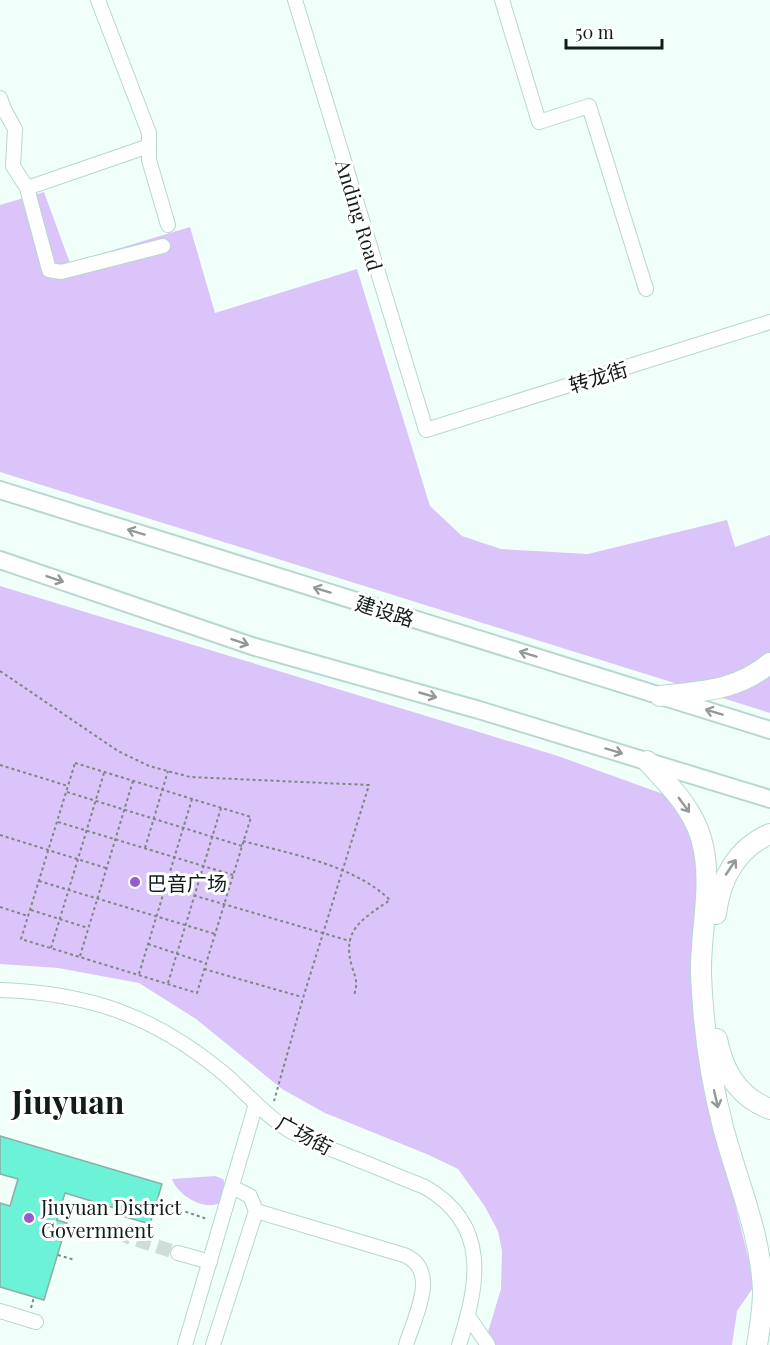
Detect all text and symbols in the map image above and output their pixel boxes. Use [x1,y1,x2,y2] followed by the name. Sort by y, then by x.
[566,12,662,50] scale bar
[575,20,614,44] text: 50 m
[330,155,390,274] street label: Anding Road
[565,354,631,398] street label: 转龙街
[127,526,146,537] one-way arrow
[45,574,64,585] one-way arrow
[313,584,332,595] one-way arrow
[352,588,418,632] street label: 建设路
[230,637,249,648] one-way arrow
[519,648,538,659] one-way arrow
[418,690,437,701] one-way arrow
[705,706,724,717] one-way arrow
[604,746,623,757] one-way arrow
[678,797,691,813] one-way arrow
[725,860,737,876] one-way arrow
[147,869,227,896] place label: 巴音广场
[128,875,142,889] marker: 巴音广场
[10,1079,125,1122] district label: Jiuyuan
[711,1089,722,1109] one-way arrow
[272,1108,338,1160] street label: 广场街
[40,1193,182,1243] place label: Jiuyuan District Government
[22,1211,36,1225] marker: Jiuyuan District Government

